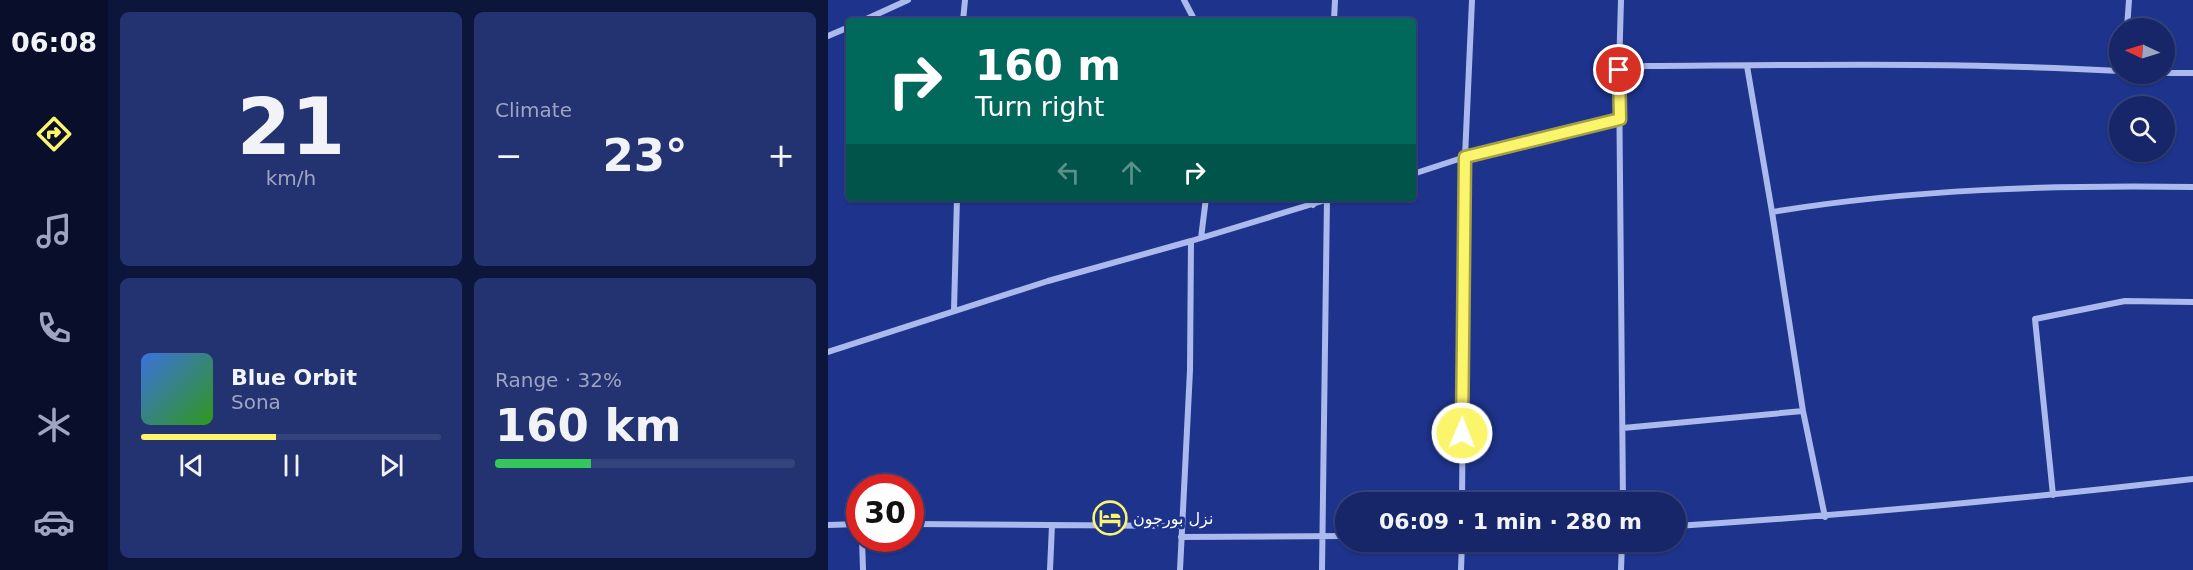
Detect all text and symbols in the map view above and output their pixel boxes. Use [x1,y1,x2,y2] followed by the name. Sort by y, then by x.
[2109,18,2175,84] north arrow
[2109,18,2175,162] map controls
[11,27,97,58] text: 06:08
[975,41,1121,90] text: 160 m
[876,42,954,120] icon: right
[1593,44,1644,95] pin
[1602,53,1635,86] icon: arrive
[237,82,345,172] text: 21
[975,91,1104,122] text: Turn right
[2109,96,2175,162] button: search
[495,98,572,122] text: Climate
[33,113,75,155] icon: directions
[602,129,688,182] text: 23°
[495,136,523,175] text: −
[767,136,795,175] text: +
[1052,156,1085,189] icon: left
[1115,156,1148,189] icon: ahead
[1178,156,1211,189] icon: right
[266,166,316,190] text: km/h
[33,210,75,252] icon: music
[33,307,75,349] icon: phone
[231,365,357,390] text: Blue Orbit
[495,368,622,392] text: Range · 32%
[231,390,281,414] text: Sona
[495,399,681,452] text: 160 km
[1430,401,1494,465] position arrow
[33,404,75,446] icon: climate
[175,449,208,482] icon: previous
[275,449,308,482] icon: pause
[375,449,408,482] icon: next
[846,474,924,552] speed limit sign: 30
[1092,500,1128,536] hotel icon: نزل بورجون
[33,501,75,543] icon: car
[1133,509,1213,529] place label: نزل بورجون
[1379,509,1642,534] text: 06:09 · 1 min · 280 m

